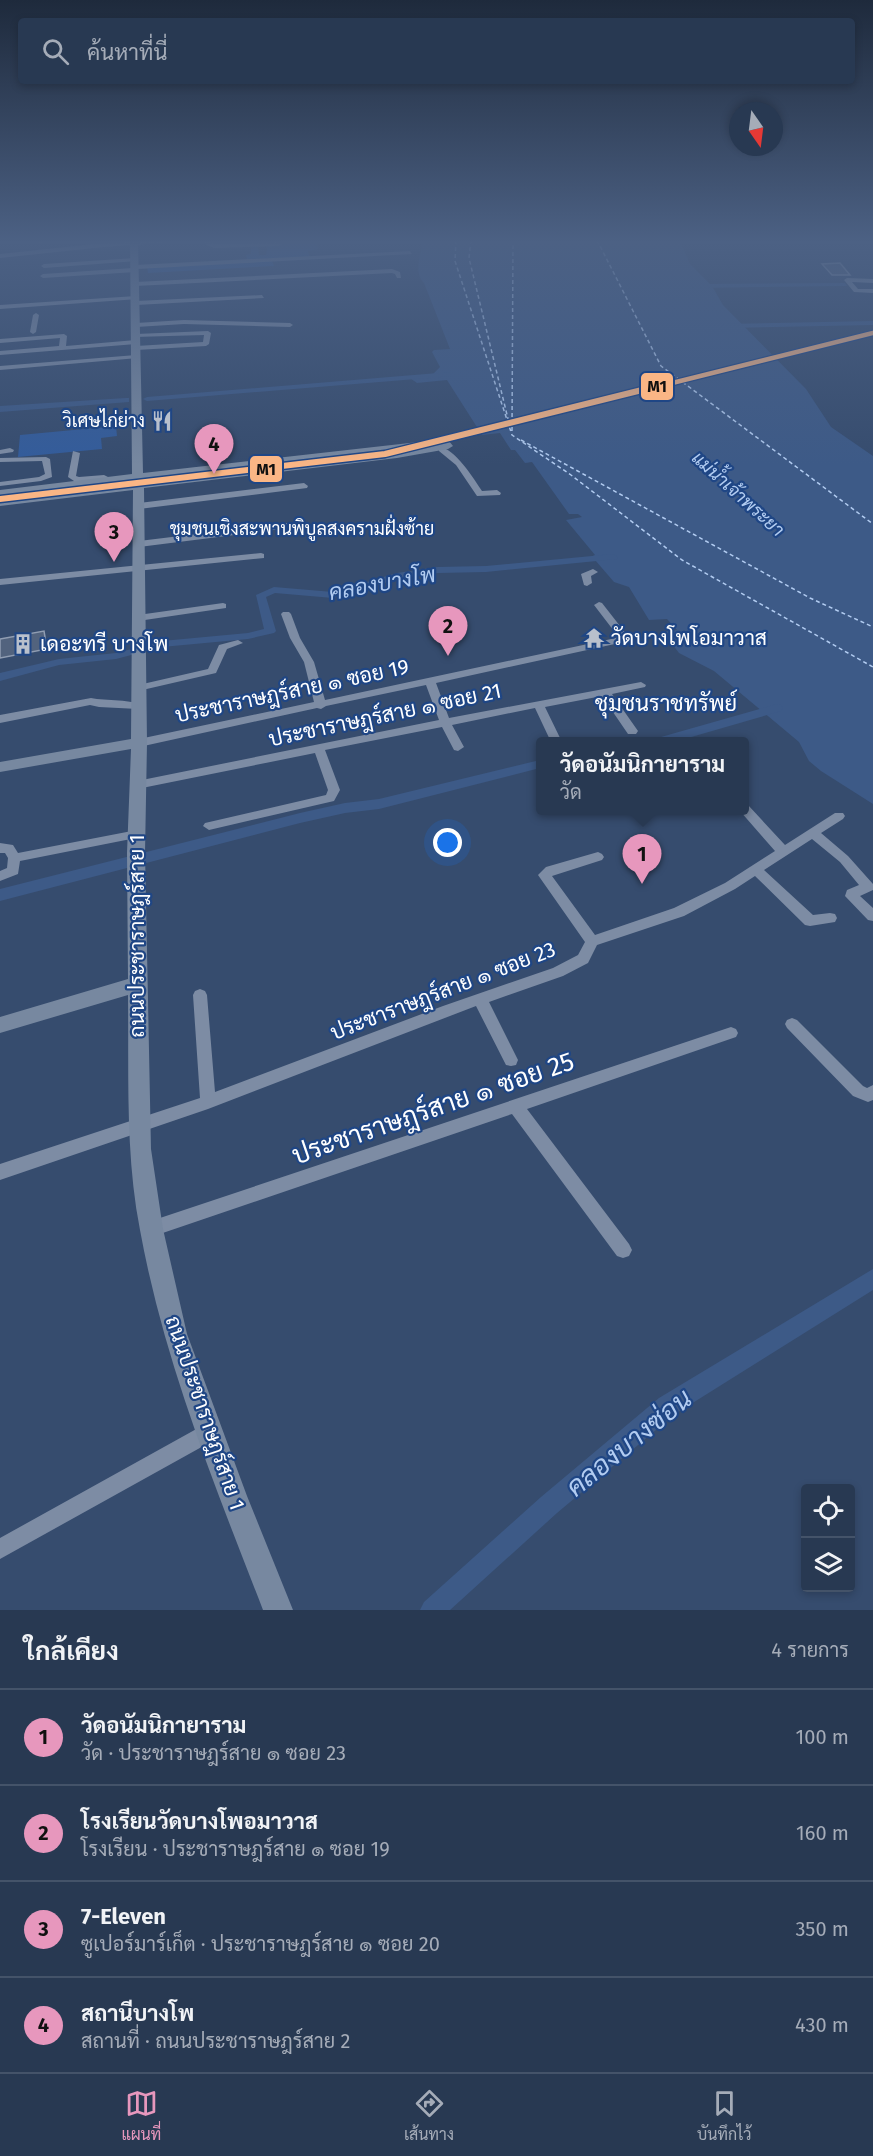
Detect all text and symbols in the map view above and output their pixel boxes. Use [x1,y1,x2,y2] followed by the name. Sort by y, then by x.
[18,18,855,84] search box
[39,35,72,68] icon: search
[87,39,167,66] text: ค้นหาที่นี่
[729,102,783,156] north arrow
[640,372,674,401] line badge: M1
[647,377,667,396] text: M1
[62,408,145,432] place label: วิเศษไก่ย่าง
[150,409,174,433] restaurant icon: วิเศษไก่ย่าง
[194,424,234,474] pin: 4
[687,443,792,541] water label: แม่น้ำเจ้าพระยา
[249,455,283,483] line badge: M1
[256,460,276,479] text: M1
[94,512,134,562] pin: 3
[170,514,434,542] district label: ชุมชนเชิงสะพานพิบูลสงครามฝั่งซ้าย
[326,560,438,606] water label: คลองบางโพ
[428,606,468,656] pin: 2
[611,625,767,651] place label: วัดบางโพโอมาวาส
[582,626,606,650] temple icon: วัดบางโพโอมาวาส
[40,631,168,657] place label: เดอะทรี บางโพ
[11,632,35,656] building icon: เดอะทรี บางโพ
[173,653,411,729] street label: ประชาราษฎร์สาย ๑ ซอย 19
[266,677,504,753] street label: ประชาราษฎร์สาย ๑ ซอย 21
[595,689,737,719] district label: ชุมชนราชทรัพย์
[536,737,749,815] popup
[560,751,725,778] text: วัดอนัมนิกายาราม
[560,780,582,804] text: วัด
[433,828,462,857] your location
[123,834,151,1038] street label: ถนนประชาราษฎร์สาย 1
[622,834,662,884] pin: 1
[326,935,560,1047] street label: ประชาราษฎร์สาย ๑ ซอย 23
[288,1044,579,1173] street label: ประชาราษฎร์สาย ๑ ซอย 25
[159,1312,251,1514] street label: ถนนประชาราษฎร์สาย 1
[560,1383,698,1503] water label: คลองบางซ่อน
[801,1484,855,1592] map controls
[801,1484,855,1538] button: locate
[801,1538,855,1592] button: layers
[24,1636,119,1667] text: ใกล้เคียง
[771,1638,849,1662] text: 4 รายการ
[81,1712,247,1739] text: วัดอนัมนิกายาราม
[39,1725,48,1749] text: 1
[796,1725,849,1749] text: 100 m
[81,1741,346,1765] text: วัด · ประชาราษฎร์สาย ๑ ซอย 23
[81,1808,318,1835] text: โรงเรียนวัดบางโพอมาวาส
[38,1821,49,1845] text: 2
[796,1821,849,1845] text: 160 m
[81,1837,390,1861] text: โรงเรียน · ประชาราษฎร์สาย ๑ ซอย 19
[81,1903,166,1930] text: 7-Eleven
[38,1917,49,1941] text: 3
[795,1917,849,1941] text: 350 m
[81,1932,440,1956] text: ซูเปอร์มาร์เก็ต · ประชาราษฎร์สาย ๑ ซอย 20
[81,2000,194,2027] text: สถานีบางโพ
[38,2013,49,2037] text: 4
[795,2013,849,2037] text: 430 m
[81,2029,350,2053] text: สถานที่ · ถนนประชาราษฎร์สาย 2
[121,2087,161,2144] tab: แผนที่
[404,2087,454,2144] tab: เส้นทาง
[697,2087,752,2144] tab: บันทึกไว้

